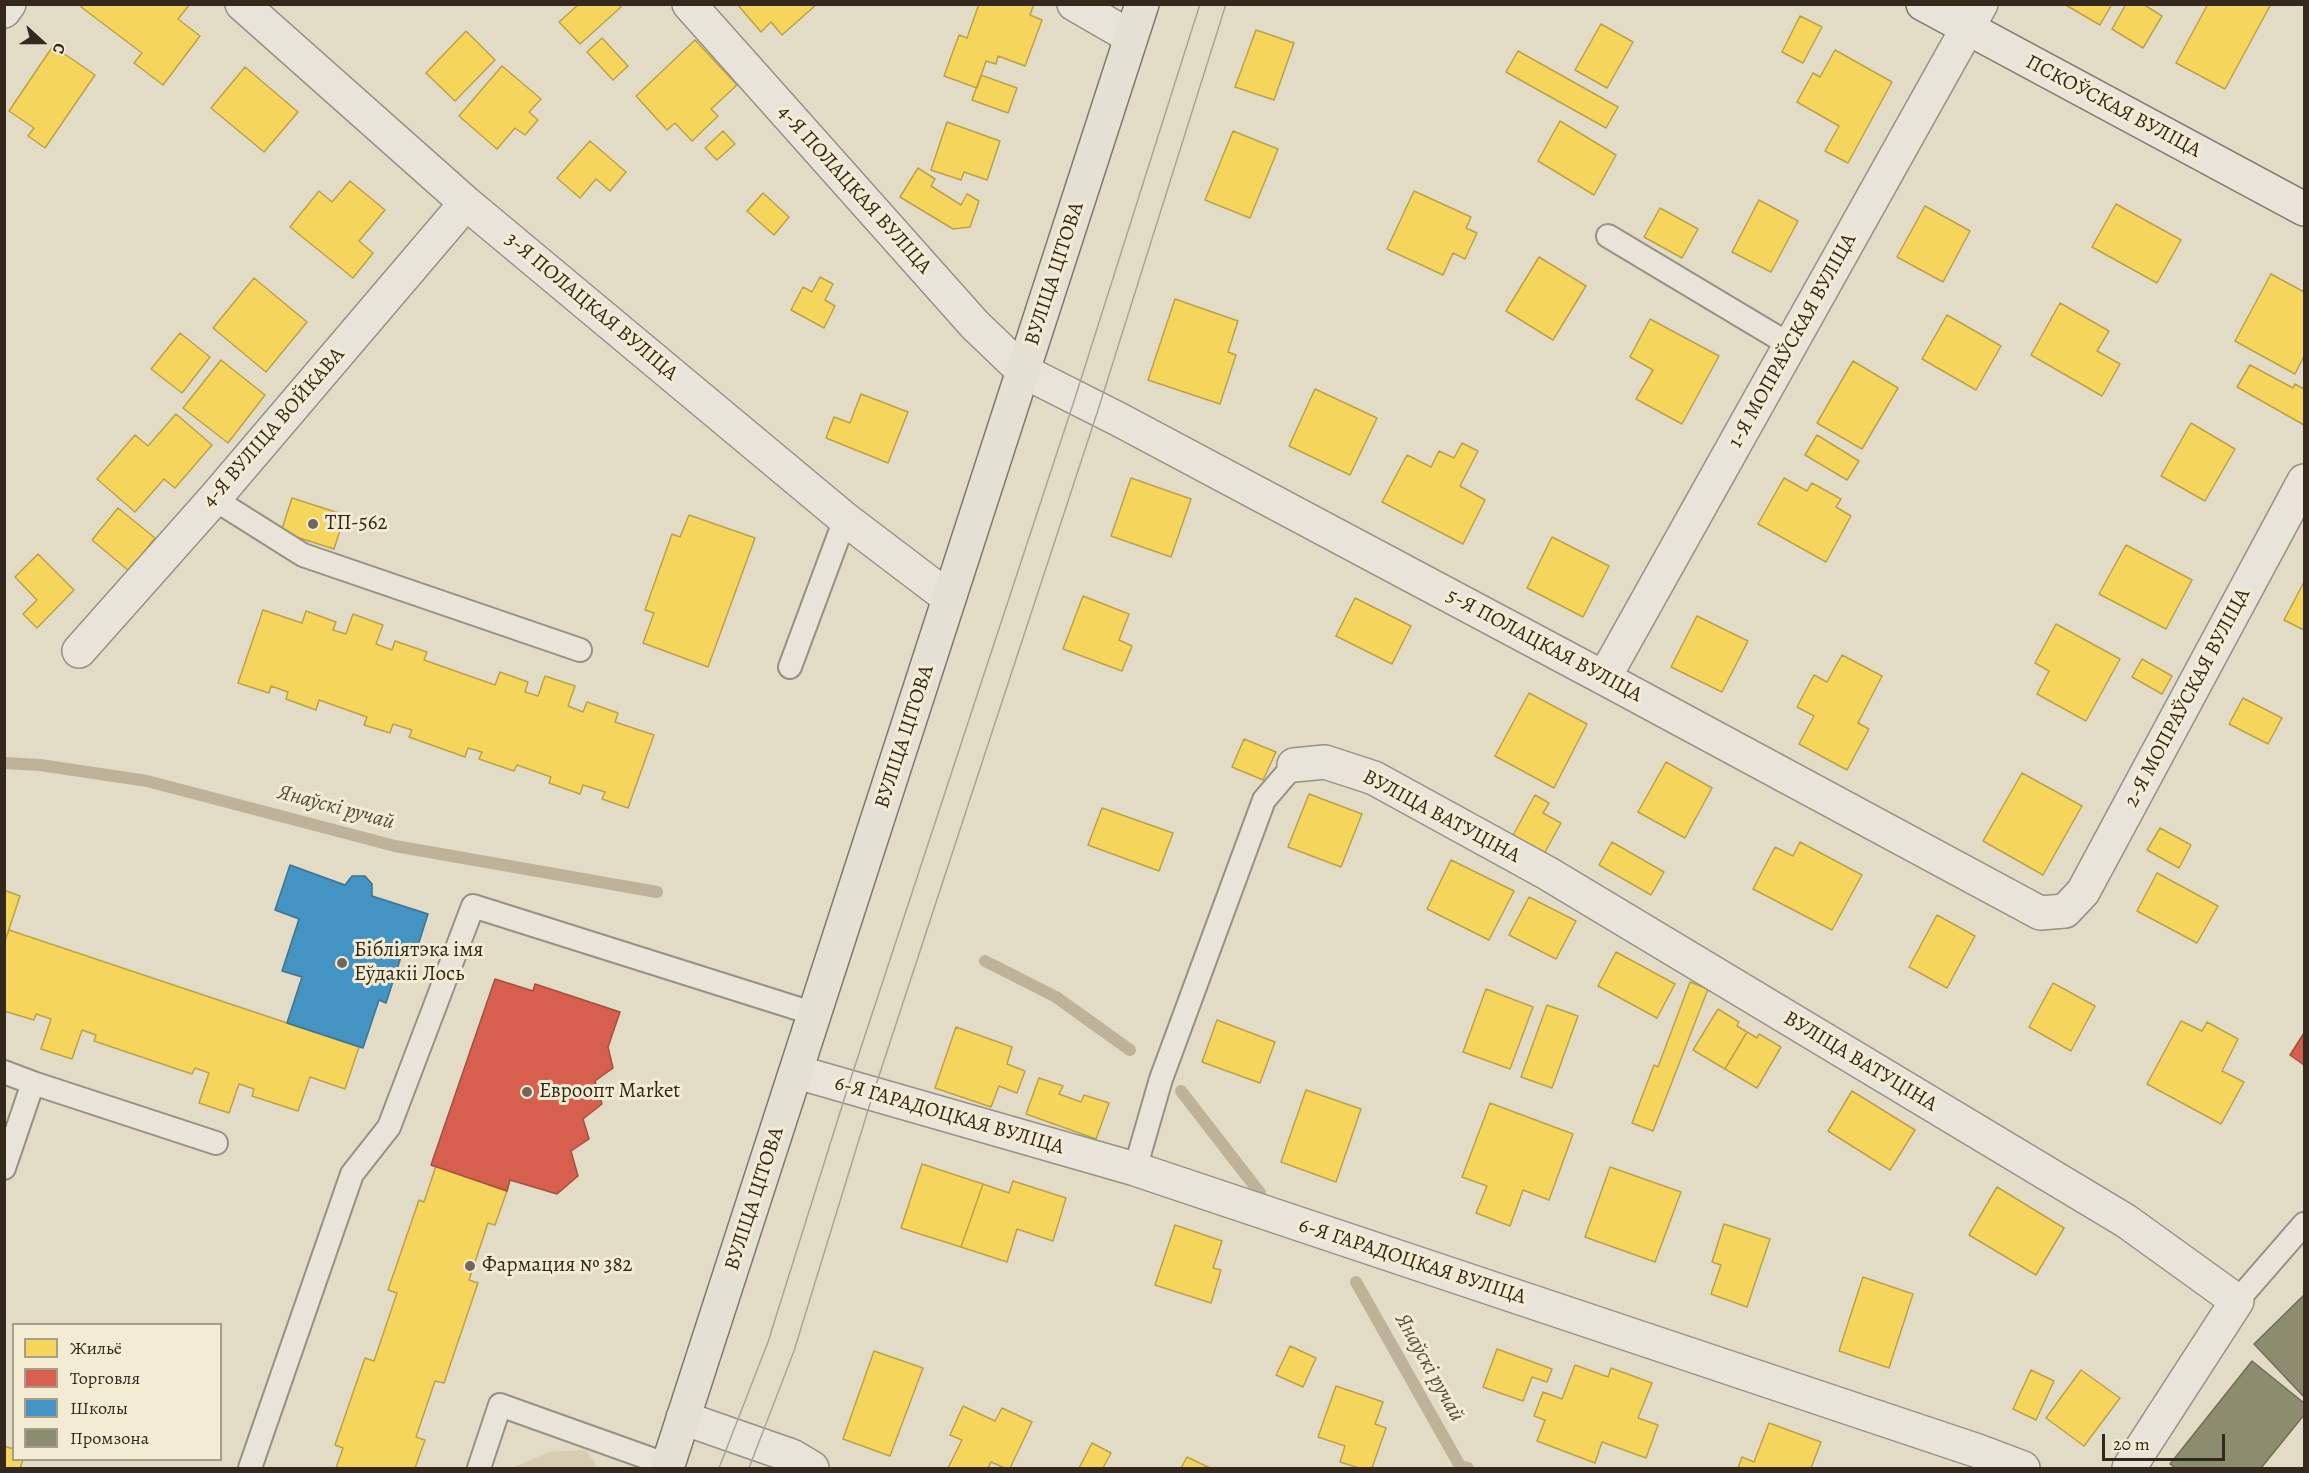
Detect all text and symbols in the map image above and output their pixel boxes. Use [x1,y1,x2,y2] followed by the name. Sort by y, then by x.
[12,12,72,72] north arrow
[47,40,71,57] text: С
[2021,50,2205,164] street label: ПСКОЎСКАЯ ВУЛІЦА
[771,100,937,280] street label: 4-Я ПОЛАЦКАЯ ВУЛІЦА
[1020,199,1090,349] street label: ВУЛІЦА ЦІТОВА
[499,227,683,387] street label: 3-Я ПОЛАЦКАЯ ВУЛІЦА
[1724,229,1862,453] street label: 1-Я МОПРАЎСКАЯ ВУЛІЦА
[198,343,350,513] street label: 4-Я ВУЛІЦА ВОЙКАВА
[325,511,387,537] place label: ТП-562
[306,517,320,531] marker: ТП-562
[1442,584,1646,708] street label: 5-Я ПОЛАЦКАЯ ВУЛІЦА
[2120,584,2256,812] street label: 2-Я МОПРАЎСКАЯ ВУЛІЦА
[870,662,940,812] street label: ВУЛІЦА ЦІТОВА
[1358,765,1524,869] street label: ВУЛІЦА ВАТУЦІНА
[275,780,397,836] water label: Янаўскі ручай
[354,938,483,988] place label: Бібліятэка імя Еўдакіі Лось
[335,956,349,970] marker: Бібліятэка імя Еўдакіі Лось
[1779,1006,1941,1118] street label: ВУЛІЦА ВАТУЦІНА
[831,1071,1067,1161] street label: 6-Я ГАРАДОЦКАЯ ВУЛІЦА
[539,1079,680,1105] place label: Евроопт Market
[520,1085,534,1099] marker: Евроопт Market
[720,1124,790,1274] street label: ВУЛІЦА ЦІТОВА
[1295,1213,1529,1311] street label: 6-Я ГАРАДОЦКАЯ ВУЛІЦА
[482,1253,633,1279] place label: Фармация № 382
[463,1259,477,1273] marker: Фармация № 382
[1388,1309,1470,1427] water label: Янаўскі ручай
[12,1323,222,1461] legend
[70,1336,122,1360] text: Жильё
[70,1366,140,1390] text: Торговля
[70,1396,128,1420] text: Школы
[2105,1422,2228,1460] scale bar
[70,1426,149,1450] text: Промзона
[2113,1432,2150,1456] text: 20 m

